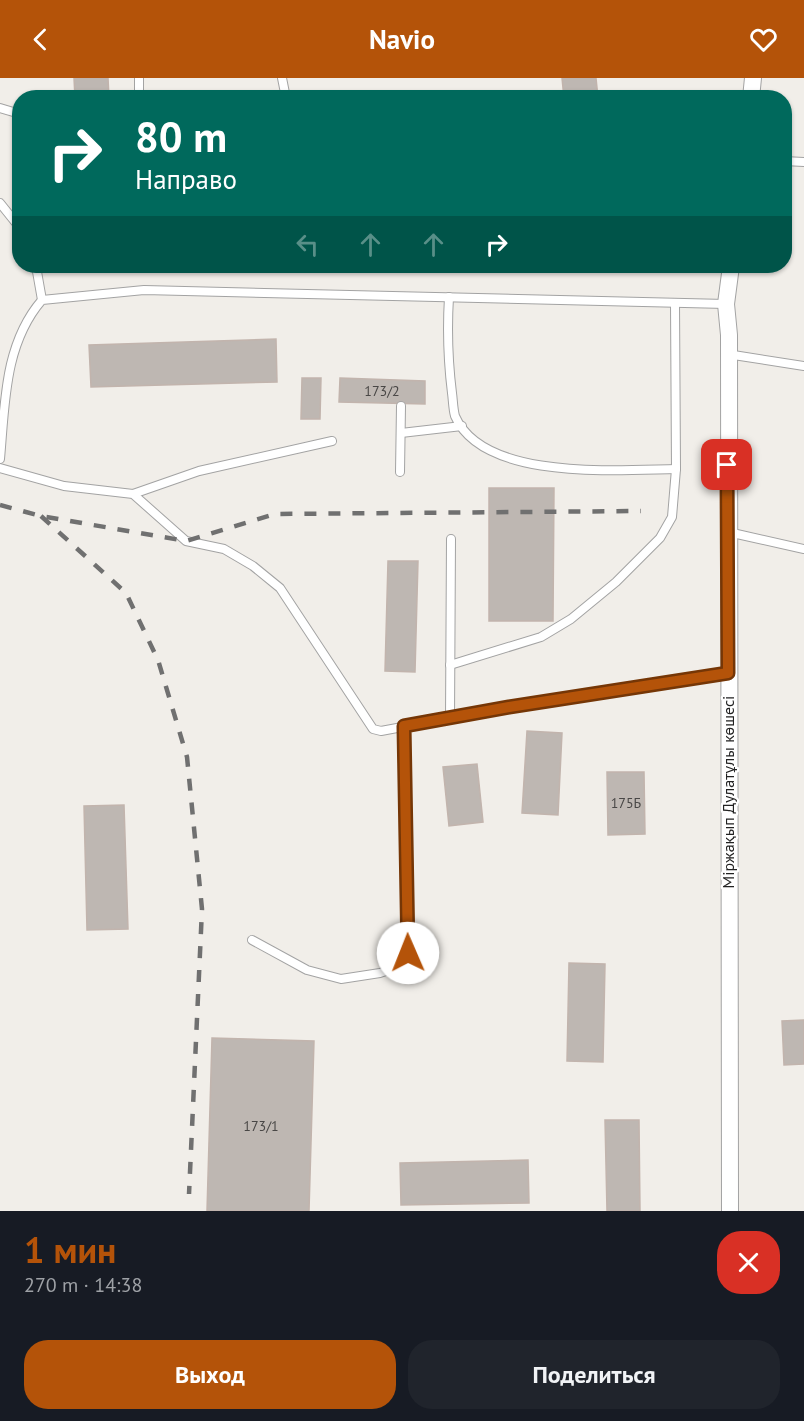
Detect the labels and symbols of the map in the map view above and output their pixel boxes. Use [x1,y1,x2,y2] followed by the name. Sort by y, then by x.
[364,382,400,400] house number: 173/2
[701,439,752,490] pin
[718,696,738,888] street label: Міржақып Дулатұлы көшесі
[611,794,642,812] house number: 175Б
[376,921,440,985] position arrow
[243,1117,279,1135] house number: 173/1

